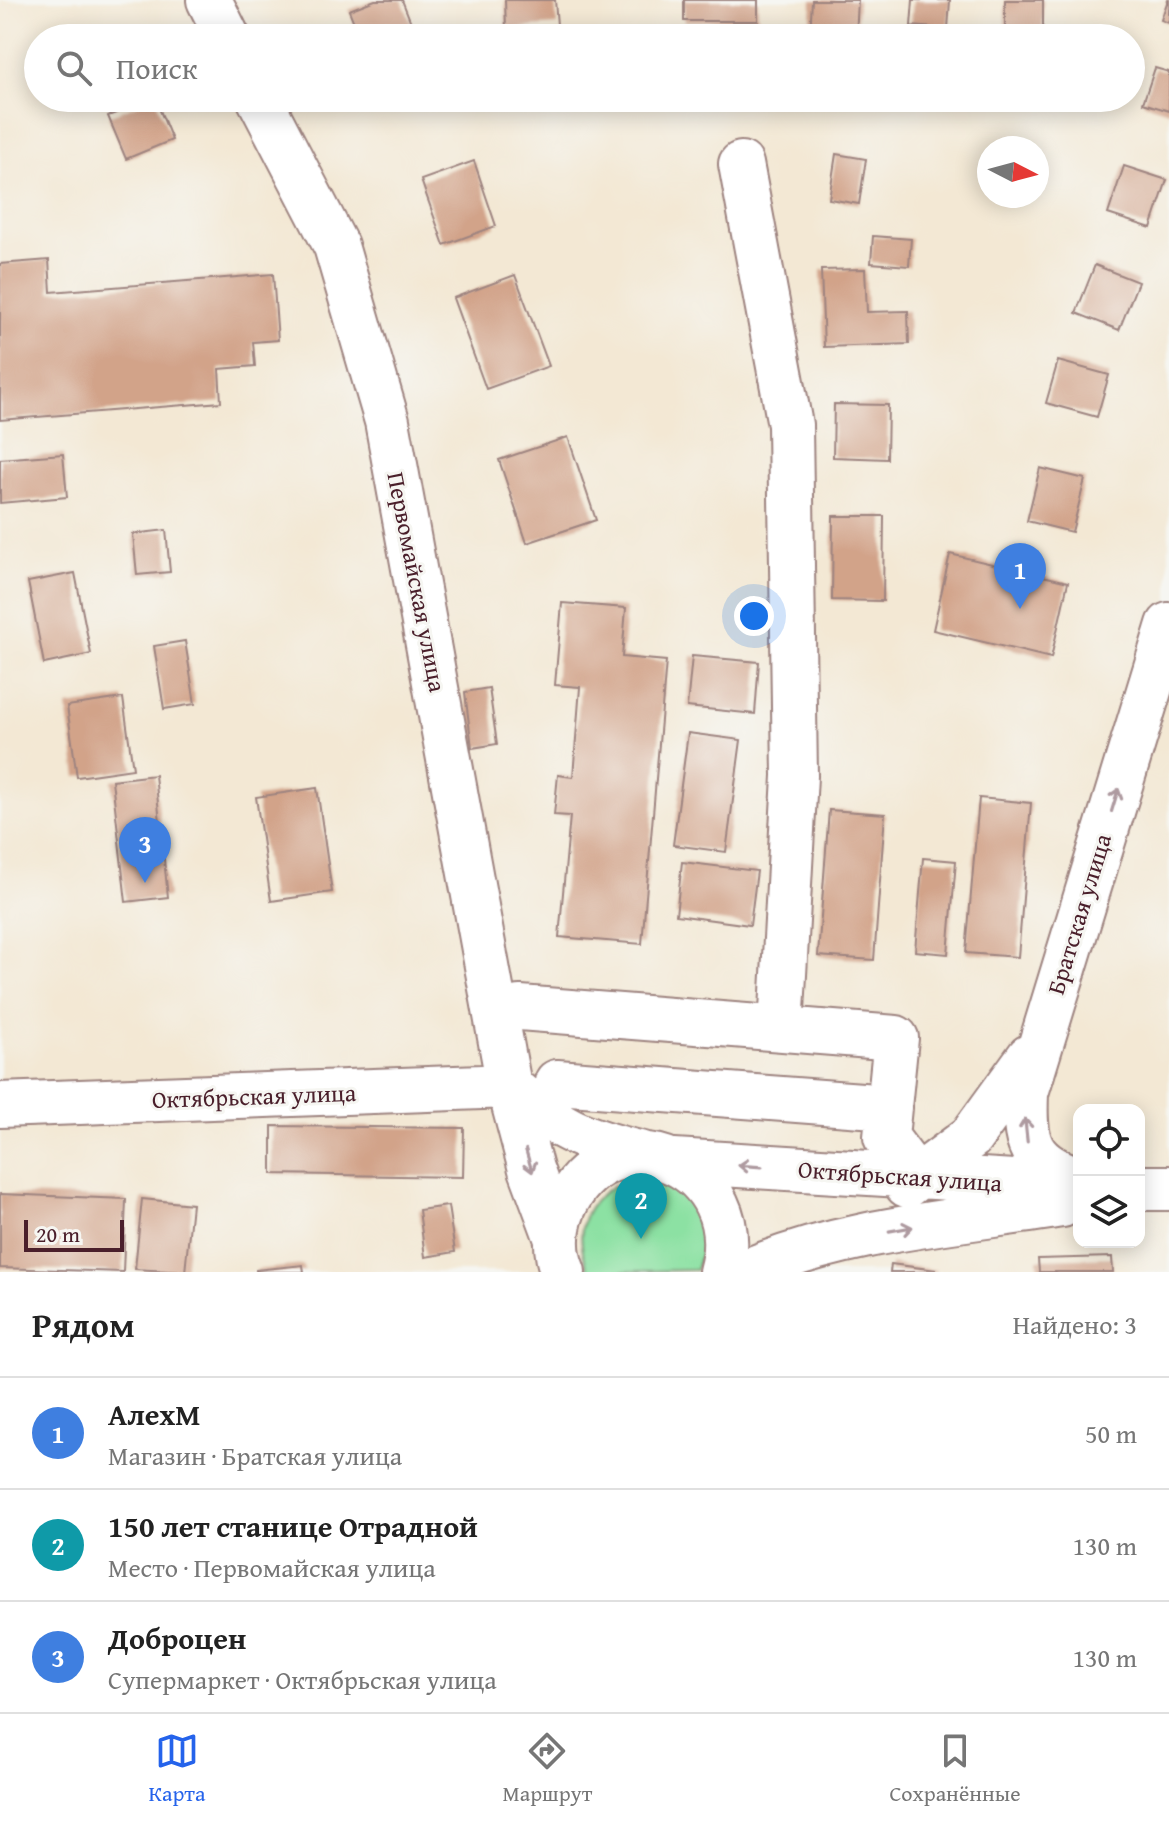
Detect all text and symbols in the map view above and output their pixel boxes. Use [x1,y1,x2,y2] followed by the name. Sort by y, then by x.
[24,24,1145,112] search box
[52,46,96,90] icon: search
[116,46,198,90] text: Поиск
[977,136,1049,208] north arrow
[379,469,456,696] street label: Первомайская улица
[994,543,1046,609] pin: 1
[734,596,774,636] your location
[1108,787,1123,813] one-way arrow
[119,817,171,883] pin: 3
[1038,829,1120,999] street label: Братская улица
[151,1075,357,1117] street label: Октябрьская улица
[1073,1104,1145,1248] map controls
[1073,1104,1145,1176] button: locate
[1019,1117,1034,1144] one-way arrow
[522,1148,537,1174] one-way arrow
[797,1151,1004,1201] street label: Октябрьская улица
[737,1158,764,1173] one-way arrow
[615,1173,667,1239] pin: 2
[1073,1176,1145,1248] button: layers
[24,1216,124,1252] scale bar
[36,1218,80,1250] text: 20 m
[887,1221,913,1236] one-way arrow
[32,1300,135,1349] text: Рядом
[1013,1305,1137,1344] text: Найдено: 3
[108,1392,201,1436] text: АлехМ
[51,1414,65,1453] text: 1
[1085,1414,1137,1453] text: 50 m
[108,1436,402,1475] text: Магазин · Братская улица
[108,1504,478,1548] text: 150 лет станице Отрадной
[51,1526,65,1565] text: 2
[1072,1526,1137,1565] text: 130 m
[108,1548,436,1587] text: Место · Первомайская улица
[108,1616,246,1660] text: Доброцен
[51,1638,65,1677] text: 3
[1072,1638,1137,1677] text: 130 m
[108,1660,497,1699] text: Супермаркет · Октябрьская улица
[148,1729,205,1809] tab: Карта
[502,1729,592,1809] tab: Маршрут
[889,1729,1020,1809] tab: Сохранённые

